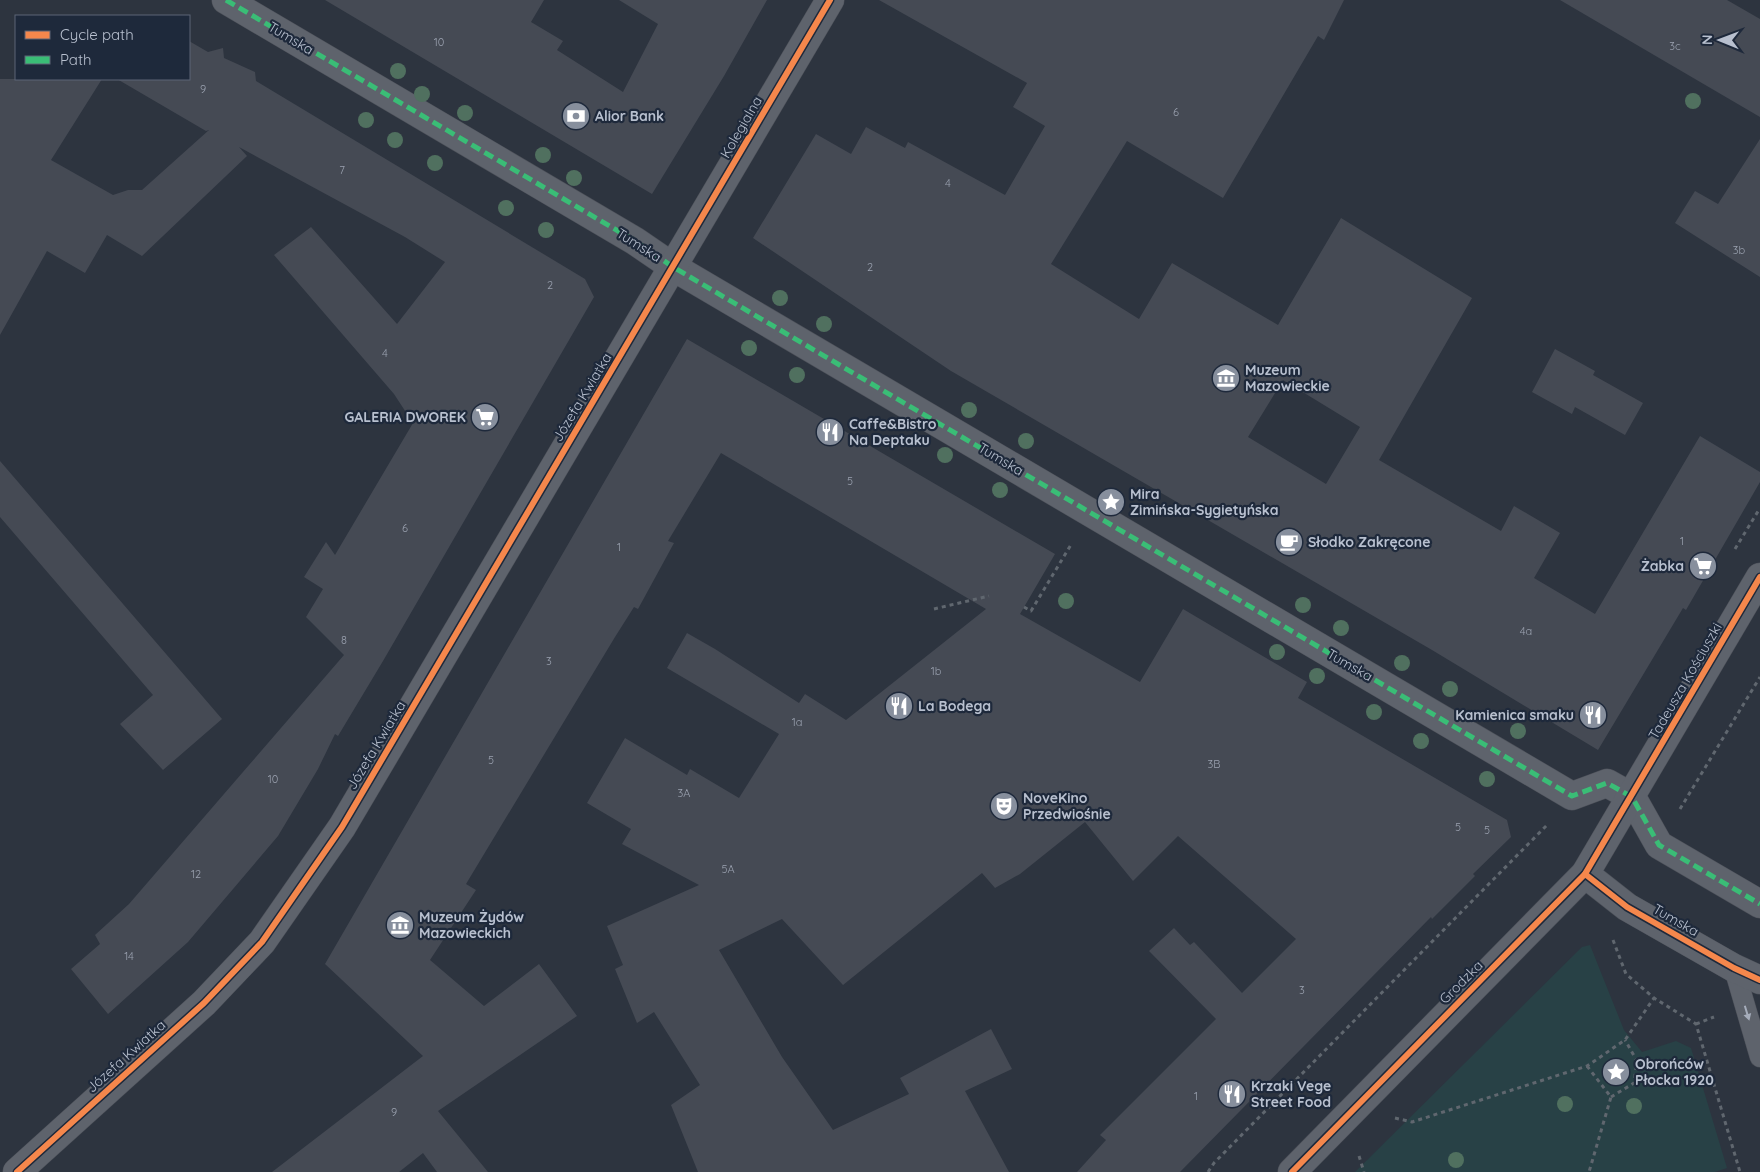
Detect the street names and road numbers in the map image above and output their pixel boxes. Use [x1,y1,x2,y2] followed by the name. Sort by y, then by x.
[265,17,317,59] street label: Tumska
[716,93,766,161] street label: Kolegialna
[613,224,665,266] street label: Tumska
[549,349,615,445] street label: Józefa Kwiatka
[975,438,1027,480] street label: Tumska
[1644,619,1726,743] street label: Tadeusza Kościuszki
[1324,645,1376,685] street label: Tumska
[343,697,409,793] street label: Józefa Kwiatka
[1650,900,1702,940] street label: Tumska
[1435,956,1487,1008] street label: Grodzka
[83,1016,169,1096] street label: Józefa Kwiatka

